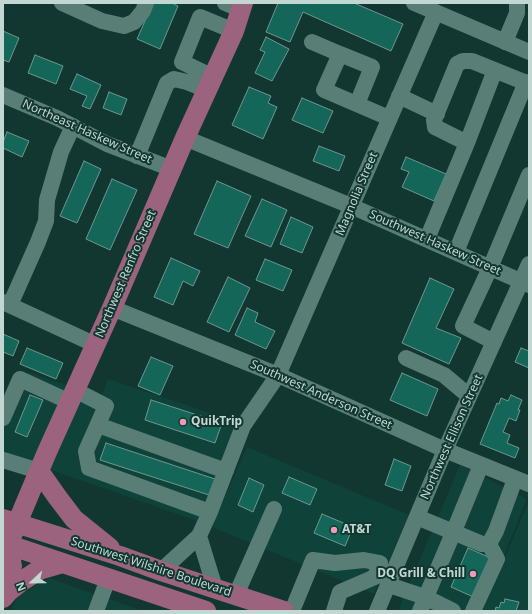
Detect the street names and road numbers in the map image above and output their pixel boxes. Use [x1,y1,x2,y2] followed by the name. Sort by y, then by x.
[20,97,154,167] street label: Northeast Haskew Street
[333,150,381,238] street label: Magnolia Street
[367,207,503,279] street label: Southwest Haskew Street
[93,208,159,340] street label: Northwest Renfro Street
[248,357,394,433] street label: Southwest Anderson Street
[418,372,486,502] street label: Northwest Ellison Street
[69,534,233,600] street label: Southwest Wilshire Boulevard

